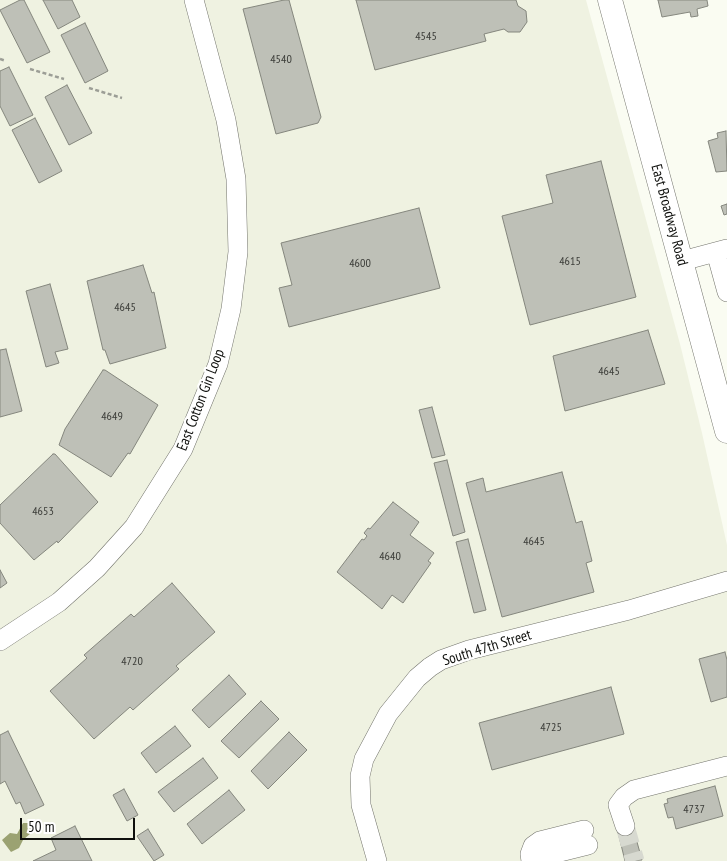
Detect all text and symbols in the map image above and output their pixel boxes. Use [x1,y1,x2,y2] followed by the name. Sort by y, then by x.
[415,30,437,44] house number: 4545
[270,53,292,67] house number: 4540
[647,162,691,268] street label: East Broadway Road
[559,255,581,269] house number: 4615
[349,257,371,271] house number: 4600
[114,301,136,315] house number: 4645
[173,347,229,453] street label: East Cotton Gin Loop
[598,365,620,379] house number: 4645
[101,410,123,424] house number: 4649
[32,505,54,519] house number: 4653
[523,535,545,549] house number: 4645
[379,550,401,564] house number: 4640
[441,626,533,670] street label: South 47th Street
[121,655,143,669] house number: 4720
[540,721,562,735] house number: 4725
[683,803,705,817] house number: 4737
[22,808,138,840] scale bar
[28,817,54,836] text: 50 m

